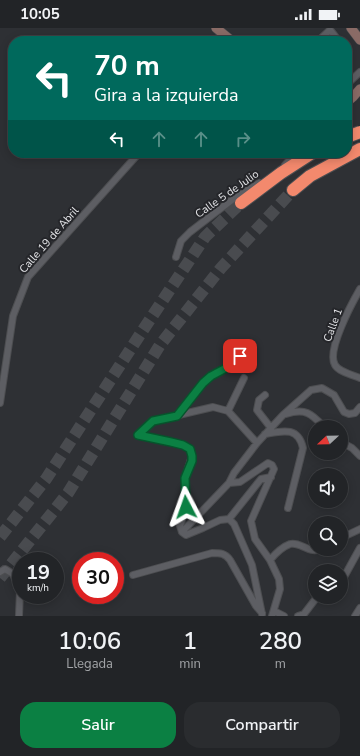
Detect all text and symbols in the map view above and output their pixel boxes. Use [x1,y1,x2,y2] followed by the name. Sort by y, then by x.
[20,4,60,24] text: 10:05
[94,47,160,85] text: 70 m
[28,52,80,104] icon: left
[94,83,238,107] text: Gira a la izquierda
[106,128,128,150] icon: left
[148,128,170,150] icon: ahead
[190,128,212,150] icon: ahead
[232,128,254,150] icon: right
[192,167,262,221] street label: Calle 5 de Julio
[16,203,83,276] street label: Calle 19 de Abril
[320,306,346,344] street label: Calle 1
[223,339,257,373] pin
[229,345,251,367] icon: arrive
[308,420,348,460] north arrow
[308,420,348,604] map controls
[308,468,348,508] button: sound
[165,486,207,528] position arrow
[308,516,348,556] button: search
[72,552,124,604] speed limit sign: 30
[26,559,50,586] text: 19
[308,564,348,604] button: layers
[27,581,49,595] text: km/h
[58,625,121,657] text: 10:06
[183,625,197,657] text: 1
[259,625,302,657] text: 280
[66,655,113,673] text: Llegada
[179,655,201,673] text: min
[275,655,286,673] text: m
[20,702,176,748] button: Salir
[184,702,340,748] button: Compartir

